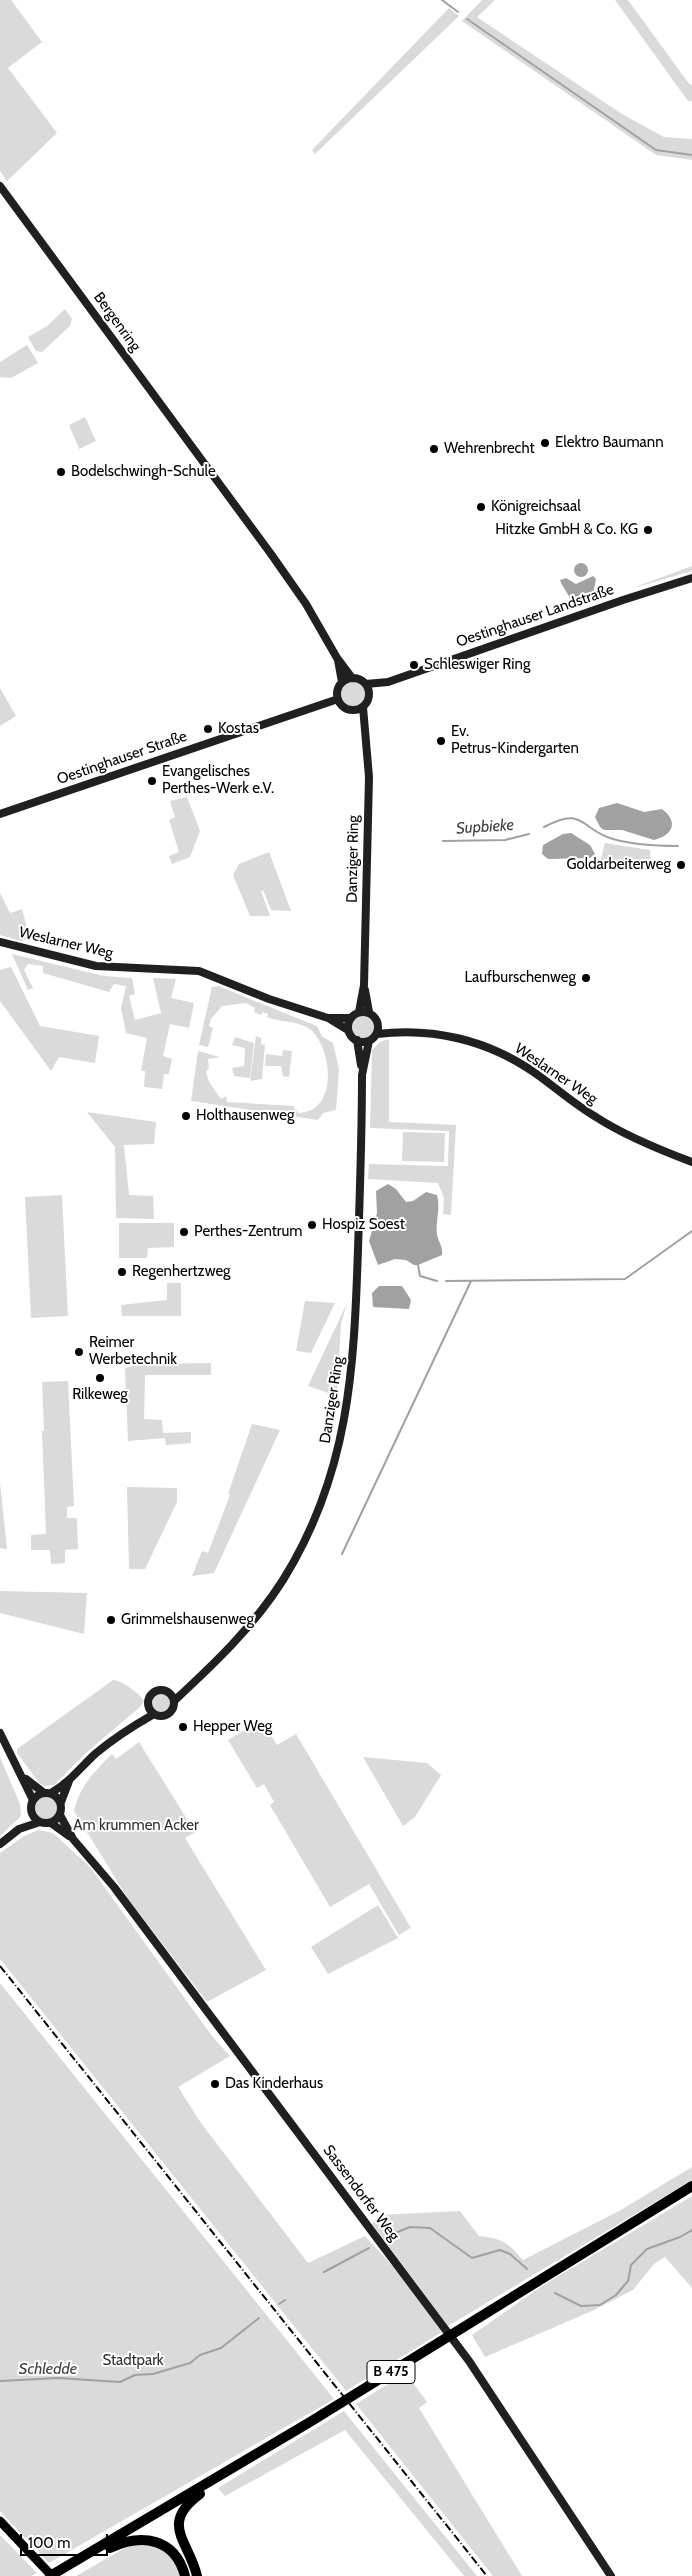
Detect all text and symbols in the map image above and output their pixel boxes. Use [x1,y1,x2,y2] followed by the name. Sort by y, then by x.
[90,289,144,355] street label: Bergenring
[555,434,664,452] place label: Elektro Baumann
[539,437,551,449] marker: Elektro Baumann
[444,440,534,458] place label: Wehrenbrecht
[428,443,440,455] marker: Wehrenbrecht
[71,463,216,481] place label: Bodelschwingh-Schule
[55,466,67,478] marker: Bodelschwingh-Schule
[491,498,581,516] place label: Königreichsaal
[475,501,487,513] marker: Königreichsaal
[495,521,638,539] place label: Hitzke GmbH & Co. KG
[642,524,654,536] marker: Hitzke GmbH & Co. KG
[454,581,616,651] street label: Oestinghauser Landstraße
[424,656,530,674] place label: Schleswiger Ring
[408,659,420,671] marker: Schleswiger Ring
[218,720,259,738] place label: Kostas
[202,723,214,735] marker: Kostas
[451,723,579,758] place label: Ev. Petrus-Kindergarten
[55,727,189,789] street label: Oestinghauser Straße
[435,735,447,747] marker: Ev. Petrus-Kindergarten
[162,763,274,798] place label: Evangelisches Perthes-Werk e.V.
[146,775,158,787] marker: Evangelisches Perthes-Werk e.V.
[343,815,363,903] street label: Danziger Ring
[456,815,514,839] water label: Supbieke
[566,856,671,874] place label: Goldarbeiterweg
[675,859,687,871] marker: Goldarbeiterweg
[17,923,115,963] street label: Weslarner Weg
[464,969,576,987] place label: Laufburschenweg
[580,972,592,984] marker: Laufburschenweg
[511,1040,601,1108] street label: Weslarner Weg
[196,1107,294,1125] place label: Holthausenweg
[180,1110,192,1122] marker: Holthausenweg
[322,1216,405,1234] place label: Hospiz Soest
[306,1219,318,1231] marker: Hospiz Soest
[194,1223,303,1241] place label: Perthes-Zentrum
[178,1226,190,1238] marker: Perthes-Zentrum
[132,1263,231,1281] place label: Regenhertzweg
[116,1266,128,1278] marker: Regenhertzweg
[89,1334,177,1369] place label: Reimer Werbetechnik
[73,1346,85,1358] marker: Reimer Werbetechnik
[316,1355,348,1445] street label: Danziger Ring
[94,1372,106,1384] marker: Rilkeweg
[72,1386,128,1404] place label: Rilkeweg
[121,1611,254,1629] place label: Grimmelshausenweg
[105,1614,117,1626] marker: Grimmelshausenweg
[193,1718,272,1736] place label: Hepper Weg
[177,1721,189,1733] marker: Hepper Weg
[73,1817,199,1835] park label: Am krummen Acker
[225,2075,323,2093] place label: Das Kinderhaus
[209,2078,221,2090] marker: Das Kinderhaus
[319,2142,403,2244] street label: Sassendorfer Weg
[102,2352,164,2370] park label: Stadtpark
[19,2359,77,2379] water label: Schledde
[367,2360,415,2384] road number: B 475
[22,2524,110,2556] scale bar
[28,2534,70,2552] text: 100 m

